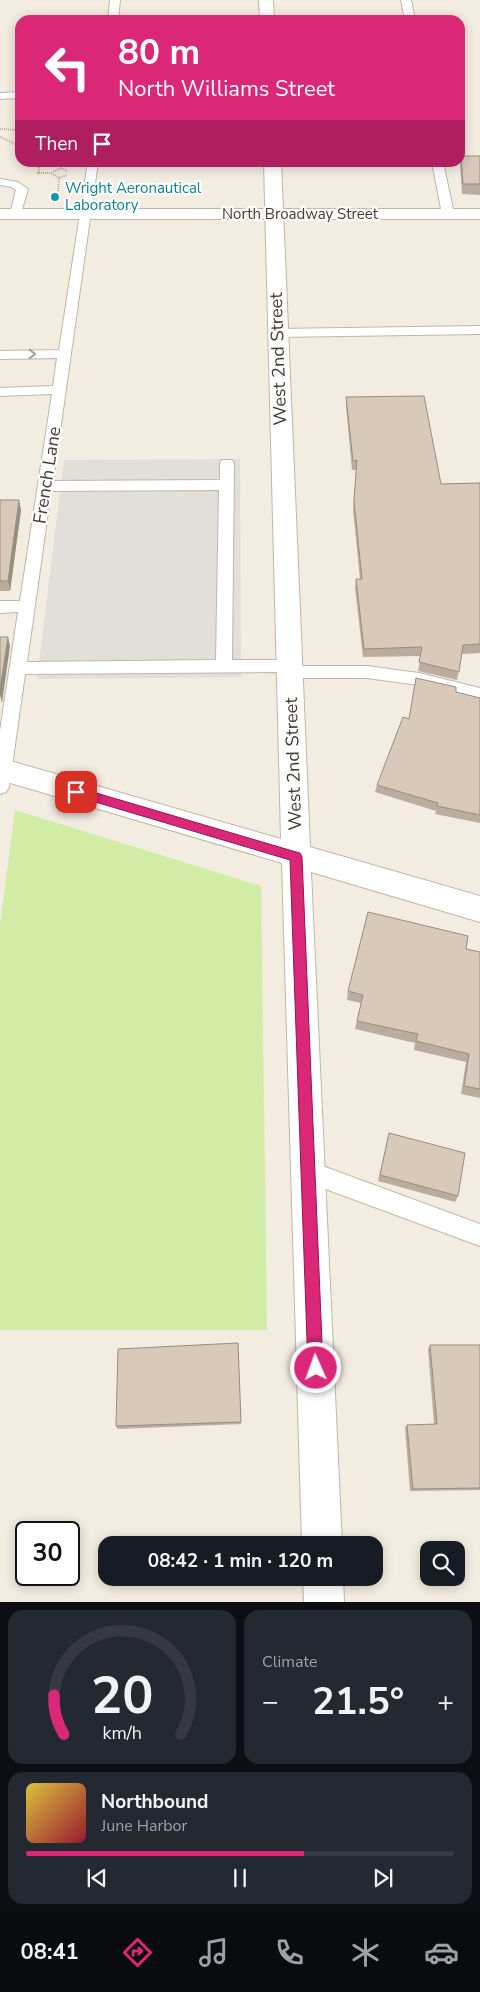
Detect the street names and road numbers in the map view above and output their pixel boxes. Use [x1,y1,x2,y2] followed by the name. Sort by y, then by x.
[222,204,379,224] street label: North Broadway Street
[264,291,292,426] street label: West 2nd Street
[27,425,67,525] street label: French Lane
[279,696,307,831] street label: West 2nd Street

